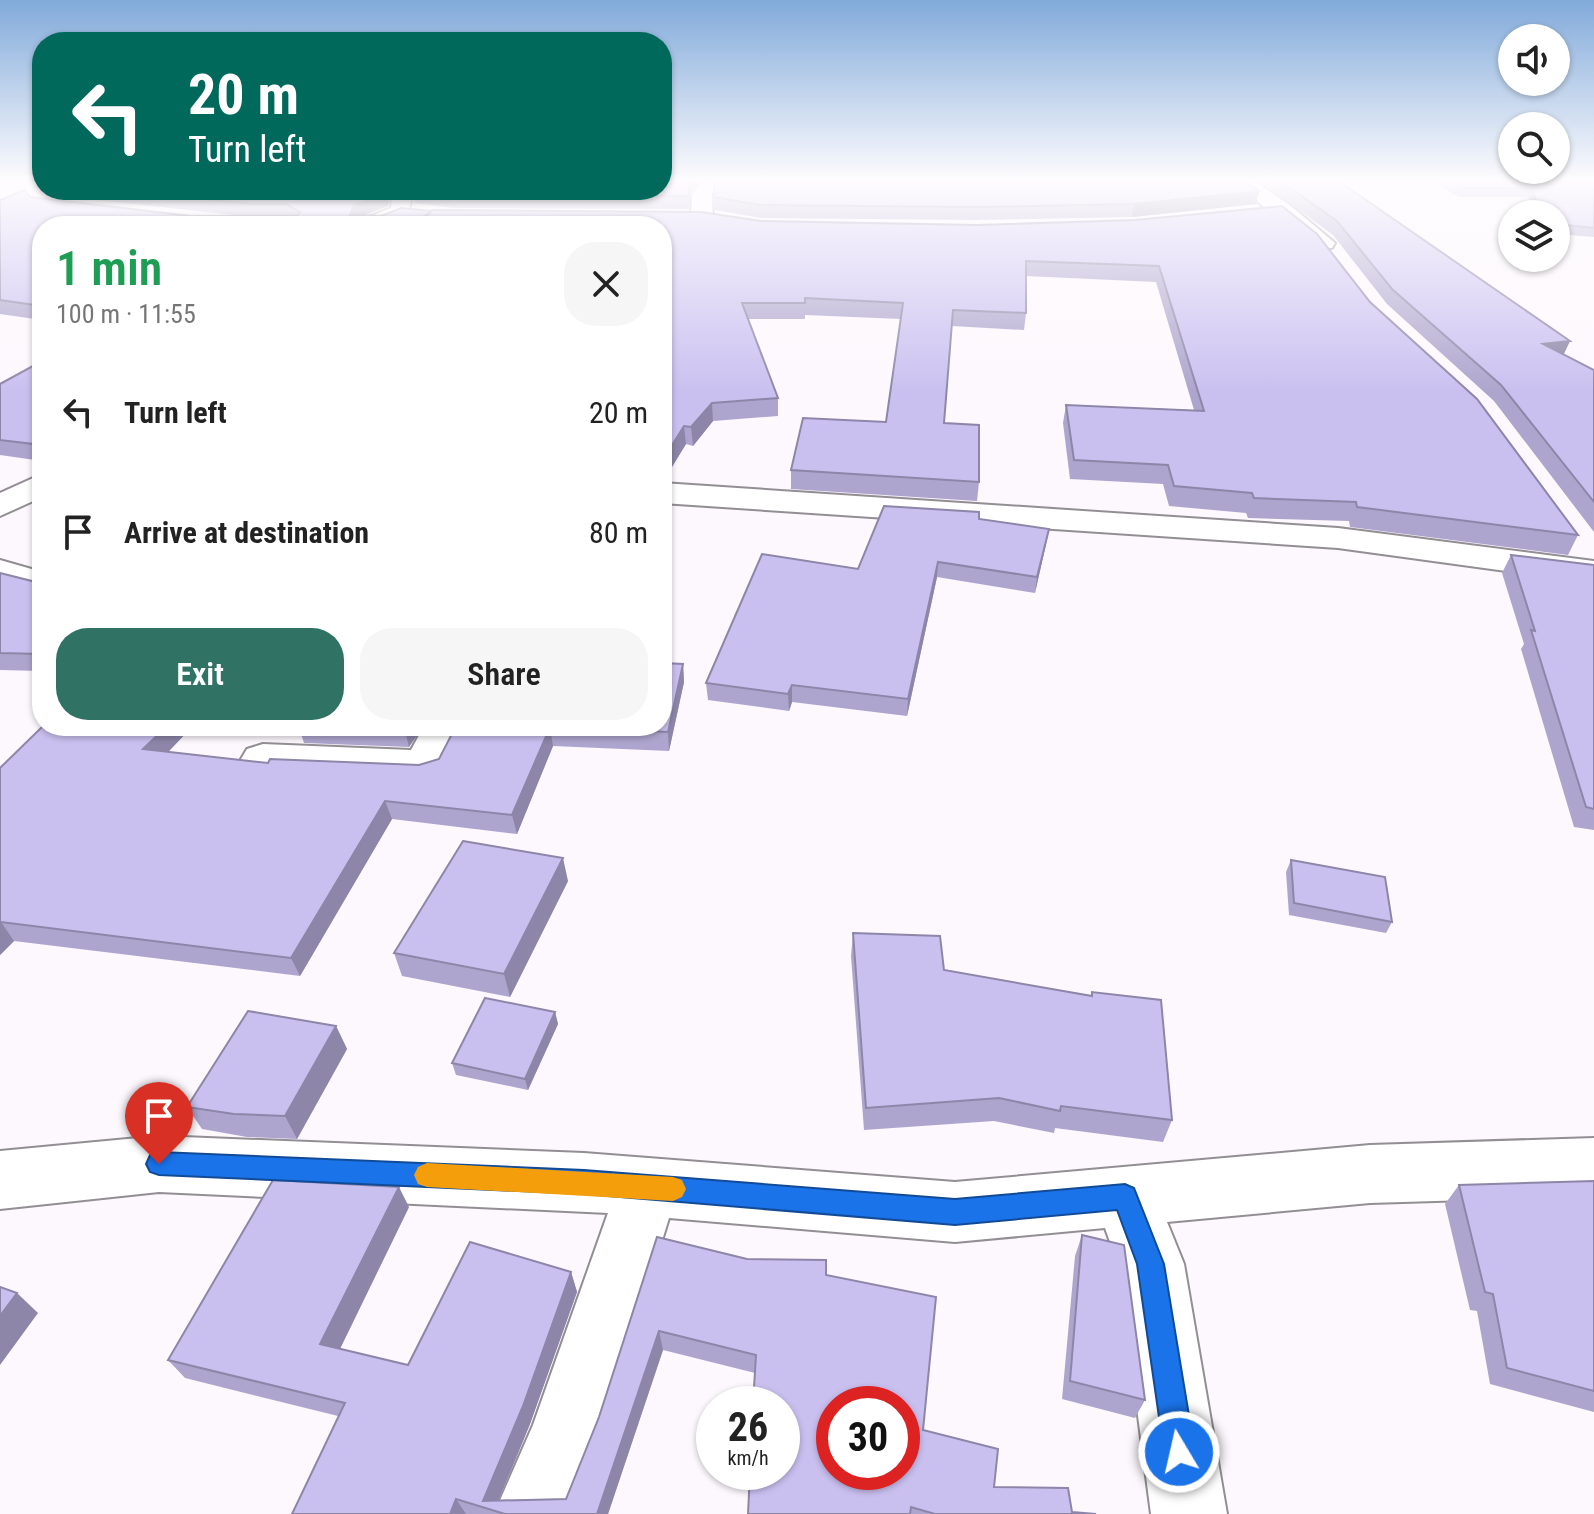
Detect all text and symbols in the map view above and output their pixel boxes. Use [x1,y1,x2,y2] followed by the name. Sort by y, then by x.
[1498,24,1570,272] map controls
[1498,24,1570,96] button: sound
[188,62,299,128] text: 20 m
[56,64,160,168] icon: left
[1498,112,1570,184] button: search
[188,129,306,171] text: Turn left
[1498,200,1570,272] button: layers
[56,240,162,297] text: 1 min
[564,242,648,326] button: close
[56,299,196,329] text: 100 m · 11:55
[56,390,100,434] icon: left
[124,395,227,430] text: Turn left
[589,395,648,430] text: 20 m
[56,510,100,554] icon: arrive
[124,515,369,550] text: Arrive at destination
[589,515,648,550] text: 80 m
[56,628,344,720] button: Exit
[360,628,648,720] button: Share
[125,1082,193,1164] pin
[137,1094,181,1138] icon: arrive
[816,1386,920,1490] speed limit sign: 30
[728,1404,768,1451] text: 26
[1137,1410,1221,1494] position arrow
[727,1446,769,1470] text: km/h

